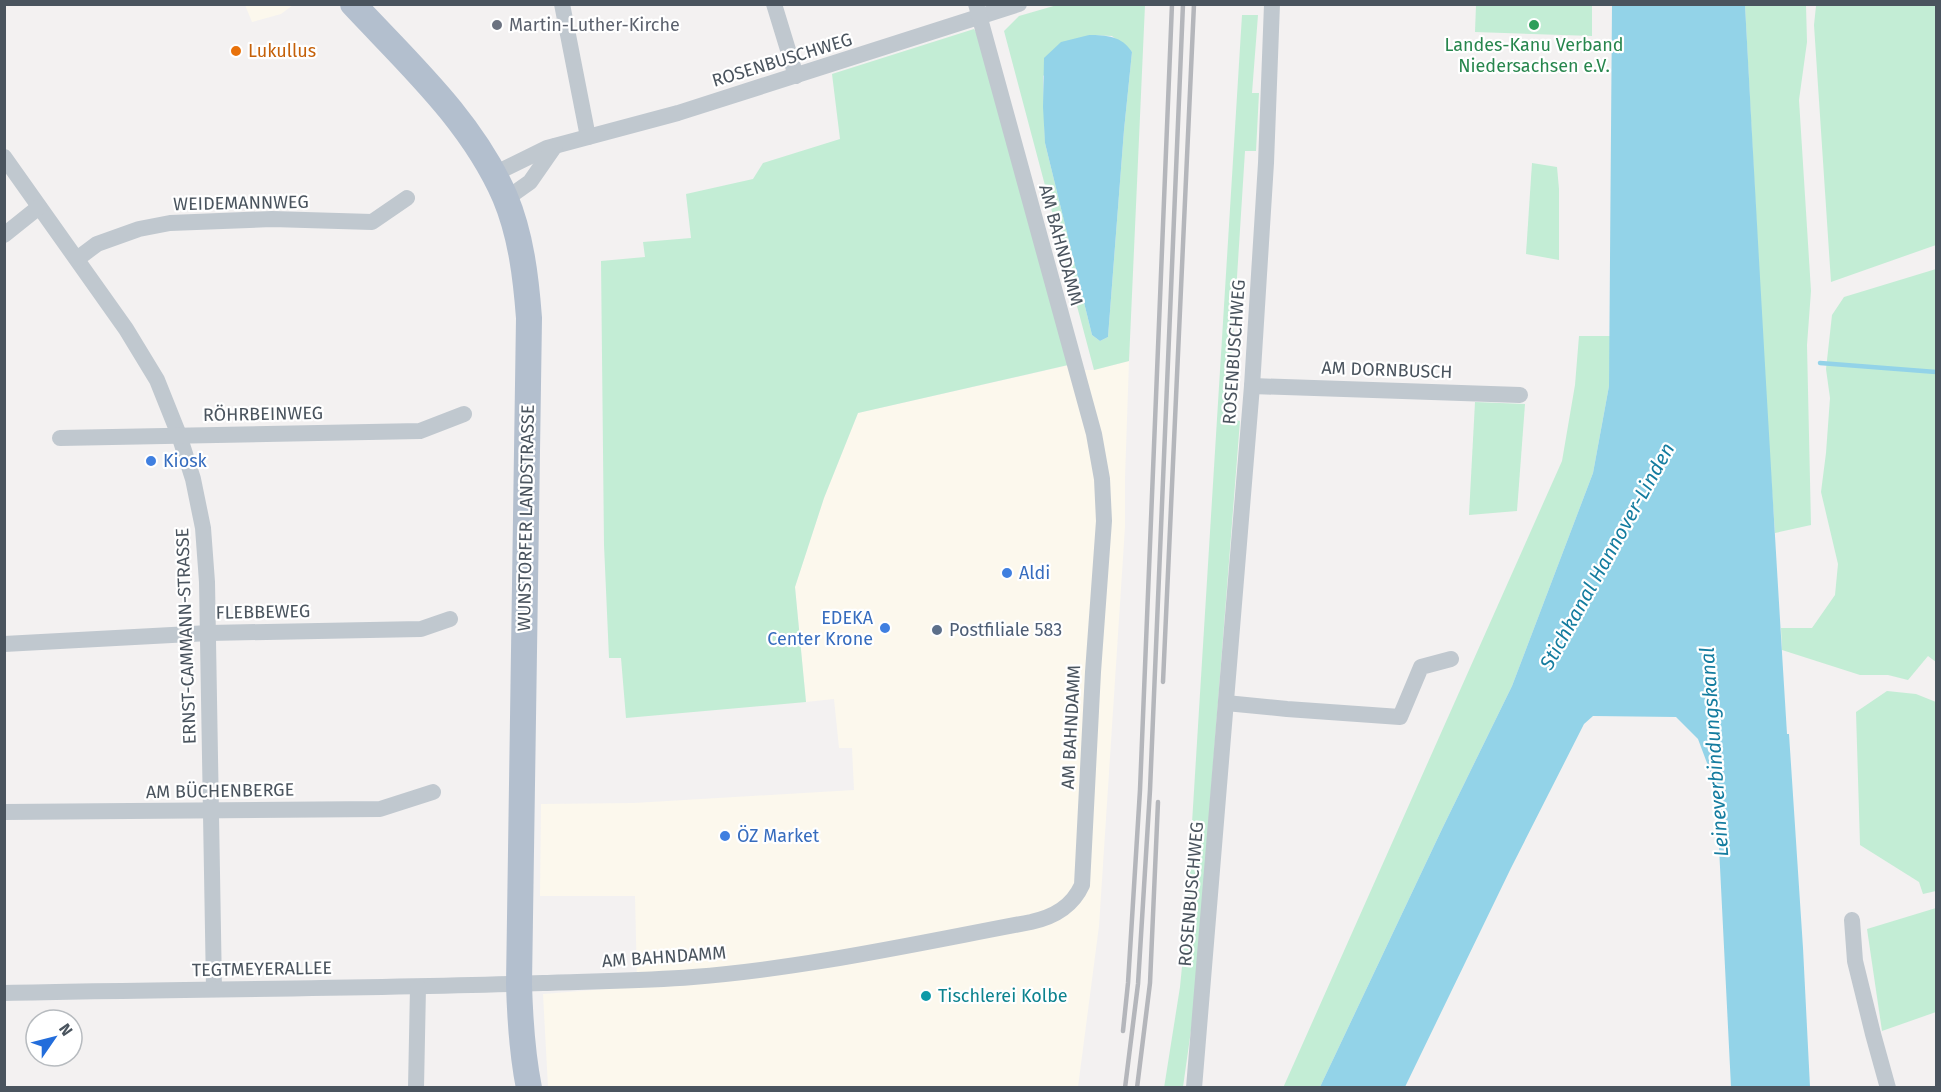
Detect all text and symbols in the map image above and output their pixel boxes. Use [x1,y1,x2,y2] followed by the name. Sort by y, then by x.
[509,14,680,36] place label: Martin-Luther-Kirche
[490,18,504,32] marker: Martin-Luther-Kirche
[1527,18,1541,32] marker: Landes-Kanu Verband Niedersachsen e.V.
[709,28,855,92] street label: ROSENBUSCHWEG
[1444,34,1624,77] place label: Landes-Kanu Verband Niedersachsen e.V.
[248,40,316,62] place label: Lukullus
[229,44,243,58] marker: Lukullus
[1034,182,1088,308] street label: AM BAHNDAMM
[173,191,309,215] street label: WEIDEMANNWEG
[1218,279,1250,425] street label: ROSENBUSCHWEG
[1321,357,1453,383] street label: AM DORNBUSCH
[203,402,323,426] street label: RÖHRBEINWEG
[513,404,539,632] street label: WUNSTORFER LANDSTRASSE
[1534,438,1680,675] water label: Stichkanal Hannover-Linden
[163,450,208,472] place label: Kiosk
[144,454,158,468] marker: Kiosk
[171,527,201,745] street label: ERNST-CAMMANN-STRASSE
[1019,562,1050,584] place label: Aldi
[1000,566,1014,580] marker: Aldi
[216,600,310,624] street label: FLEBBEWEG
[767,607,874,650] place label: EDEKA Center Krone
[949,619,1062,641] place label: Postfiliale 583
[878,621,892,635] marker: EDEKA Center Krone
[930,623,944,637] marker: Postfiliale 583
[1695,646,1733,858] water label: Leineverbindungskanal
[1057,664,1085,790] street label: AM BAHNDAMM
[146,779,294,803] street label: AM BÜCHENBERGE
[1174,821,1208,967] street label: ROSENBUSCHWEG
[737,825,820,847] place label: ÖZ Market
[718,829,732,843] marker: ÖZ Market
[601,942,727,972] street label: AM BAHNDAMM
[192,957,332,981] street label: TEGTMEYERALLEE
[938,985,1068,1007] place label: Tischlerei Kolbe
[919,989,933,1003] marker: Tischlerei Kolbe
[24,1008,84,1068] north arrow
[55,1020,77,1039] text: N

